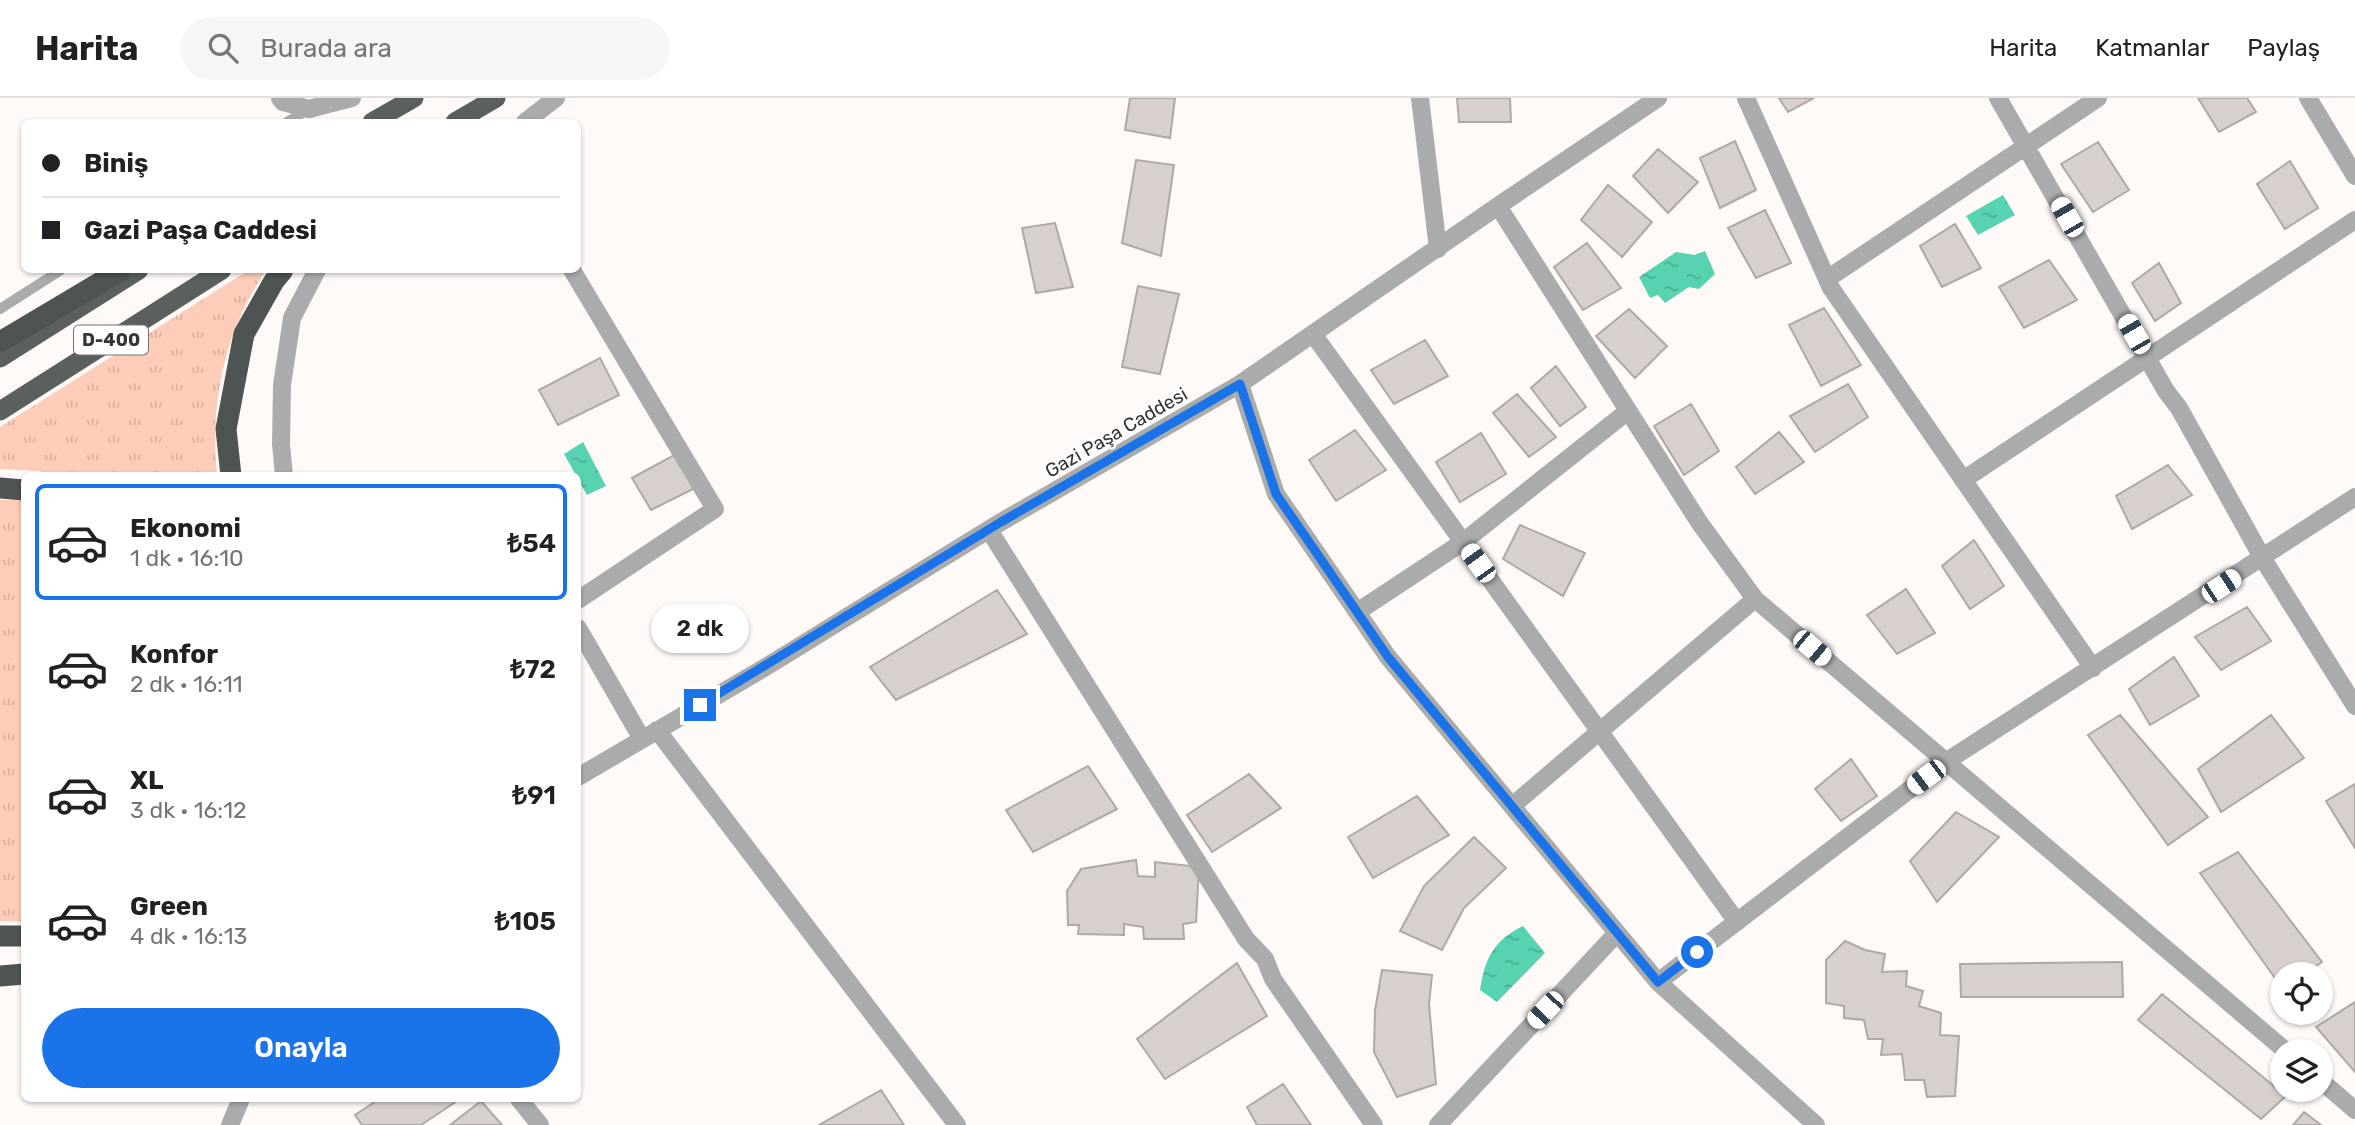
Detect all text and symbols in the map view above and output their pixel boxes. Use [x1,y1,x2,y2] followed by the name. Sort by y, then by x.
[180,17,670,80] search box
[35,29,138,68] text: Harita
[204,29,242,67] icon: search
[260,33,392,64] text: Burada ara
[1989,34,2057,62] text: Harita
[2095,34,2209,62] text: Katmanlar
[2247,34,2320,62] text: Paylaş
[84,148,148,179] text: Biniş
[2048,194,2087,240] car
[84,215,317,246] text: Gazi Paşa Caddesi
[2115,311,2154,357] car
[74,326,148,354] road number: D-400
[1041,382,1191,482] street label: Gazi Paşa Caddesi
[46,511,109,574] icon: car
[130,513,241,544] text: Ekonomi
[507,528,556,559] text: ₺54
[1458,540,1499,586] car
[130,544,244,572] text: 1 dk · 16:10
[2198,566,2245,606] car
[651,603,749,652] callout: 2 dk
[676,614,724,642] text: 2 dk
[1790,626,1835,670] car
[46,637,109,700] icon: car
[130,639,218,670] text: Konfor
[510,654,556,685] text: ₺72
[130,670,243,698] text: 2 dk · 16:11
[684,689,716,721] route end
[1903,756,1950,798] car
[46,763,109,826] icon: car
[130,765,163,796] text: XL
[512,780,556,811] text: ₺91
[130,796,247,824] text: 3 dk · 16:12
[46,889,109,952] icon: car
[130,891,208,922] text: Green
[495,906,556,937] text: ₺105
[130,922,247,950] text: 4 dk · 16:13
[1681,936,1713,968] route start
[2270,962,2333,1102] map controls
[2270,962,2333,1025] button: locate
[1523,987,1568,1033] car
[42,1008,560,1088] button: Onayla
[2270,1039,2333,1102] button: layers

